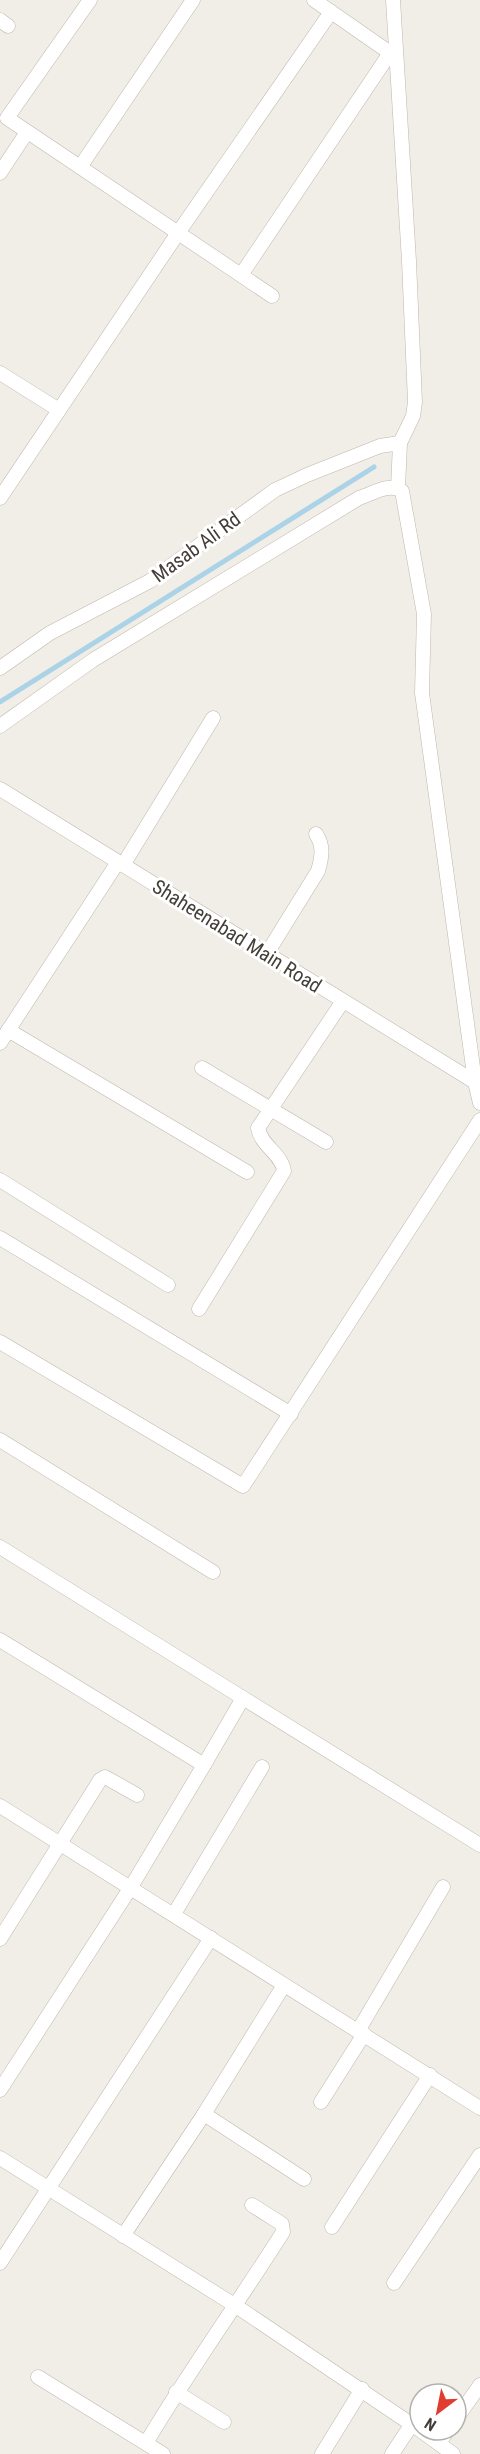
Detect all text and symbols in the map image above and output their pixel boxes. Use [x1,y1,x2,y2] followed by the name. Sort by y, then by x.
[147,507,245,587] street label: Masab Ali Rd
[148,874,326,998] street label: Shaheenabad Main Road
[408,2382,468,2442] north arrow
[421,2414,440,2435] text: N

